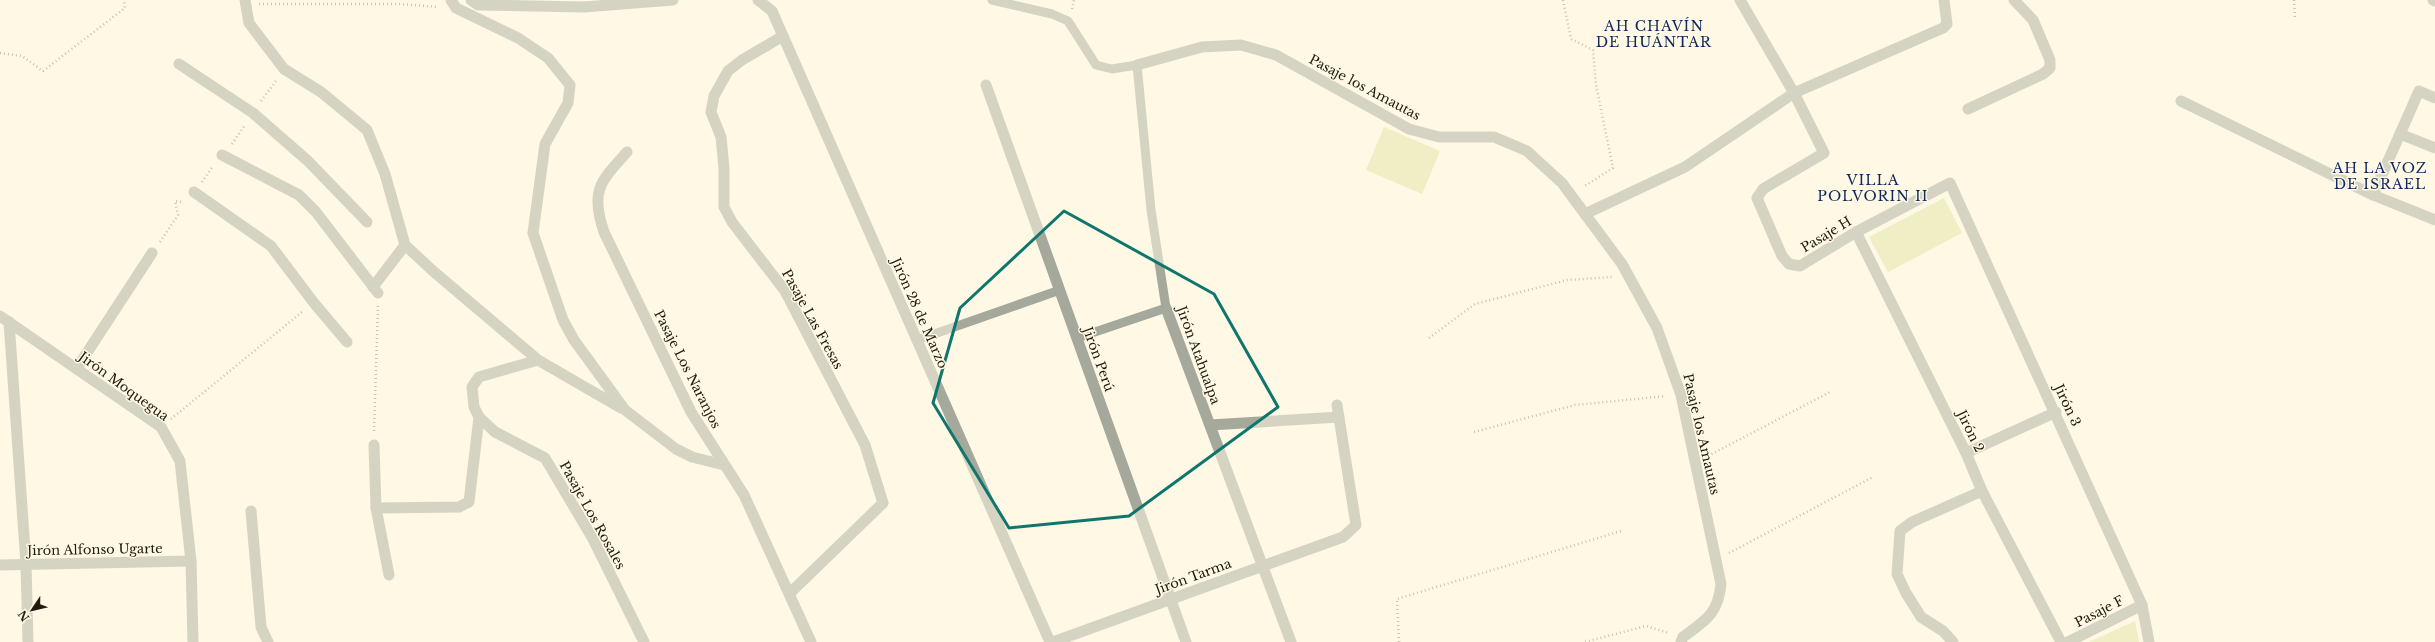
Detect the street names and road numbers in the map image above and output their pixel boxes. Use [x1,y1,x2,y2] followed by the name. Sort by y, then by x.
[1306,51,1424,124] street label: Pasaje los Amautas
[1798,213,1855,256] street label: Pasaje H
[887,253,952,371] street label: Jirón 28 de Marzo
[778,266,847,372] street label: Pasaje Las Fresas
[1172,302,1224,407] street label: Jirón Atahualpa
[650,307,725,432] street label: Pasaje Los Naranjos
[1078,323,1118,394] street label: Jirón Perú
[74,347,173,425] street label: Jirón Moquegua
[1679,372,1724,497] street label: Pasaje los Amautas
[2050,380,2085,429] street label: Jirón 3
[1952,406,1988,455] street label: Jirón 2
[556,458,629,572] street label: Pasaje Los Rosales
[25,540,163,559] street label: Jirón Alfonso Ugarte
[1151,555,1234,599] street label: Jirón Tarma
[2072,592,2127,631] street label: Pasaje F

